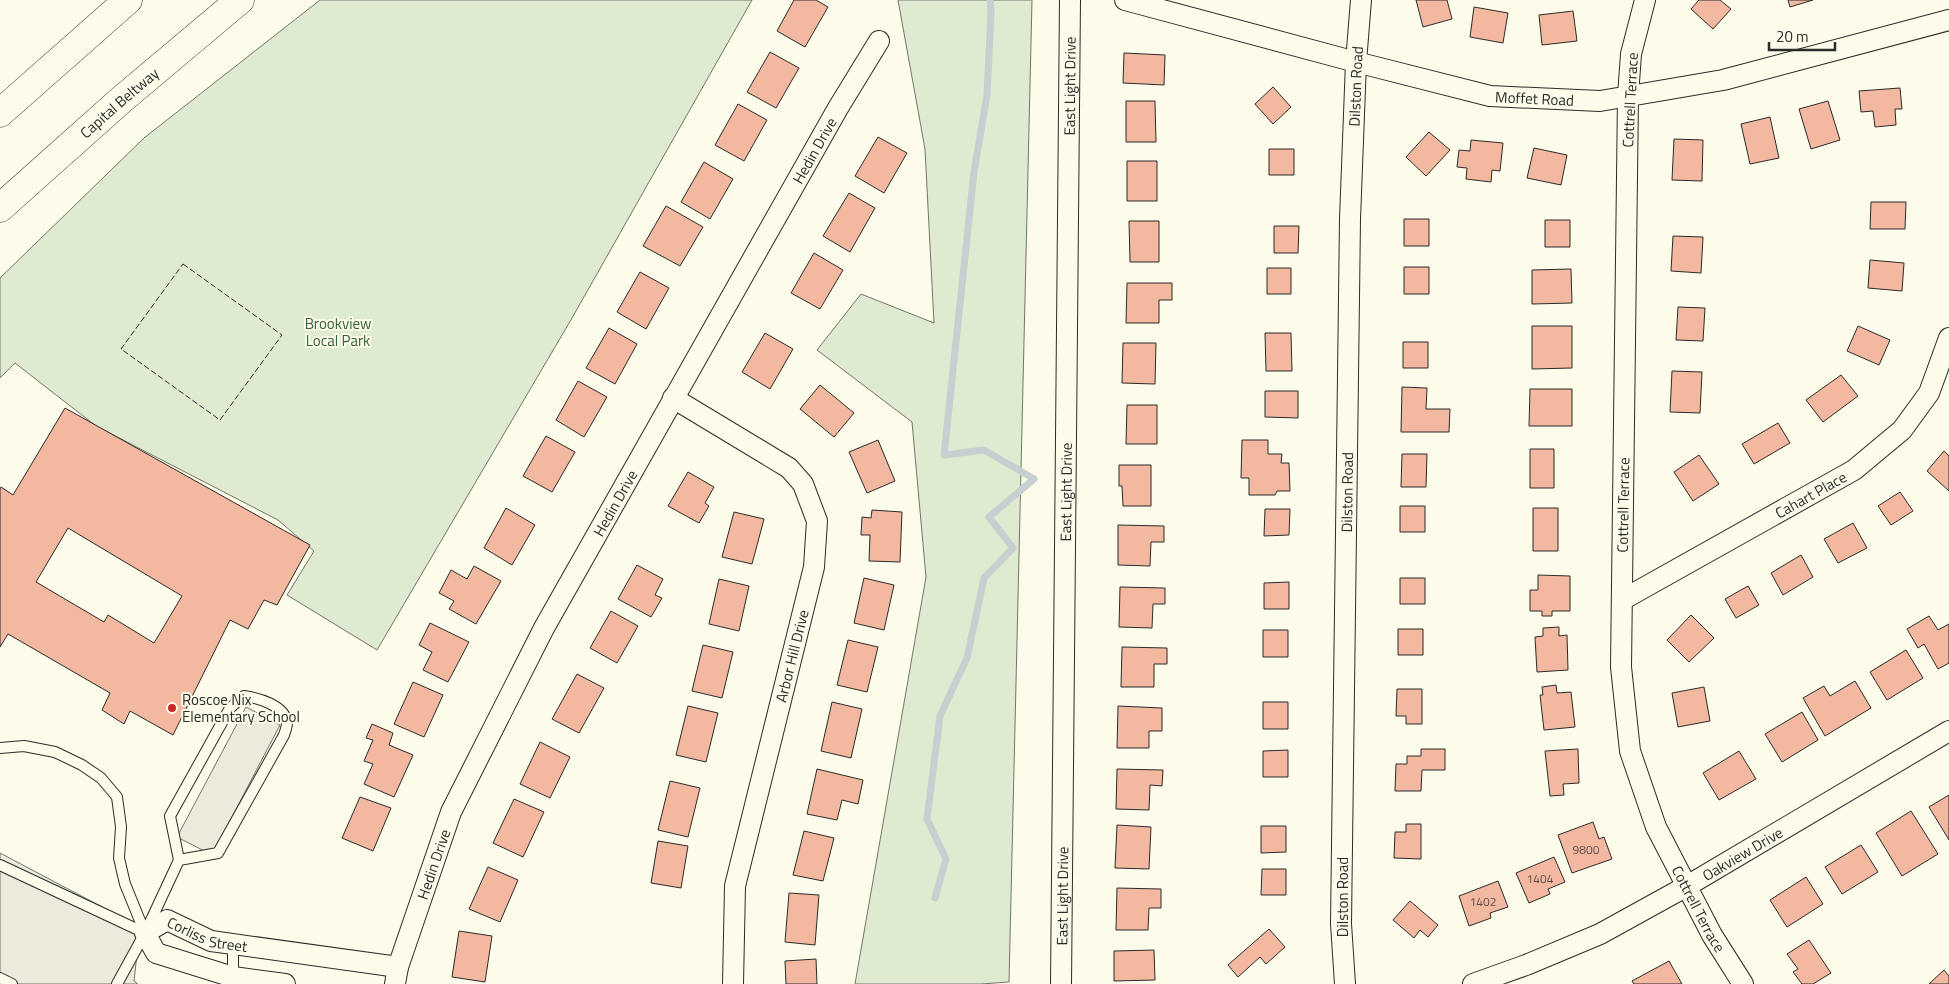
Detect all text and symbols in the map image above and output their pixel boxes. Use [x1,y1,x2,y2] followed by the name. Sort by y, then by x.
[1769,20,1835,52] scale bar
[1776,25,1809,48] text: 20 m
[1057,36,1081,136] street label: East Light Drive
[1342,45,1369,127] street label: Dilston Road
[1616,52,1644,148] street label: Cottrell Terrace
[74,62,164,143] street label: Capital Beltway
[1495,85,1574,111] street label: Moffet Road
[786,113,842,188] street label: Hedin Drive
[305,312,371,352] park label: Brookview Local Park
[1054,442,1077,542] street label: East Light Drive
[1335,452,1359,533] street label: Dilston Road
[1611,457,1635,553] street label: Cottrell Terrace
[587,465,643,540] street label: Hedin Drive
[1770,465,1851,524] street label: Cahart Place
[769,607,815,705] street label: Arbor Hill Drive
[182,688,300,728] place label: Roscoe Nix Elementary School
[166,702,178,714] marker: Roscoe Nix Elementary School
[1697,820,1787,886] street label: Oakview Drive
[410,826,456,902] street label: Hedin Drive
[1573,840,1600,859] house number: 9800
[1050,846,1074,946] street label: East Light Drive
[1331,857,1354,937] street label: Dilston Road
[1666,861,1731,957] street label: Cottrell Terrace
[1527,869,1554,888] house number: 1404
[1470,892,1496,911] house number: 1402
[163,910,250,958] street label: Corliss Street

